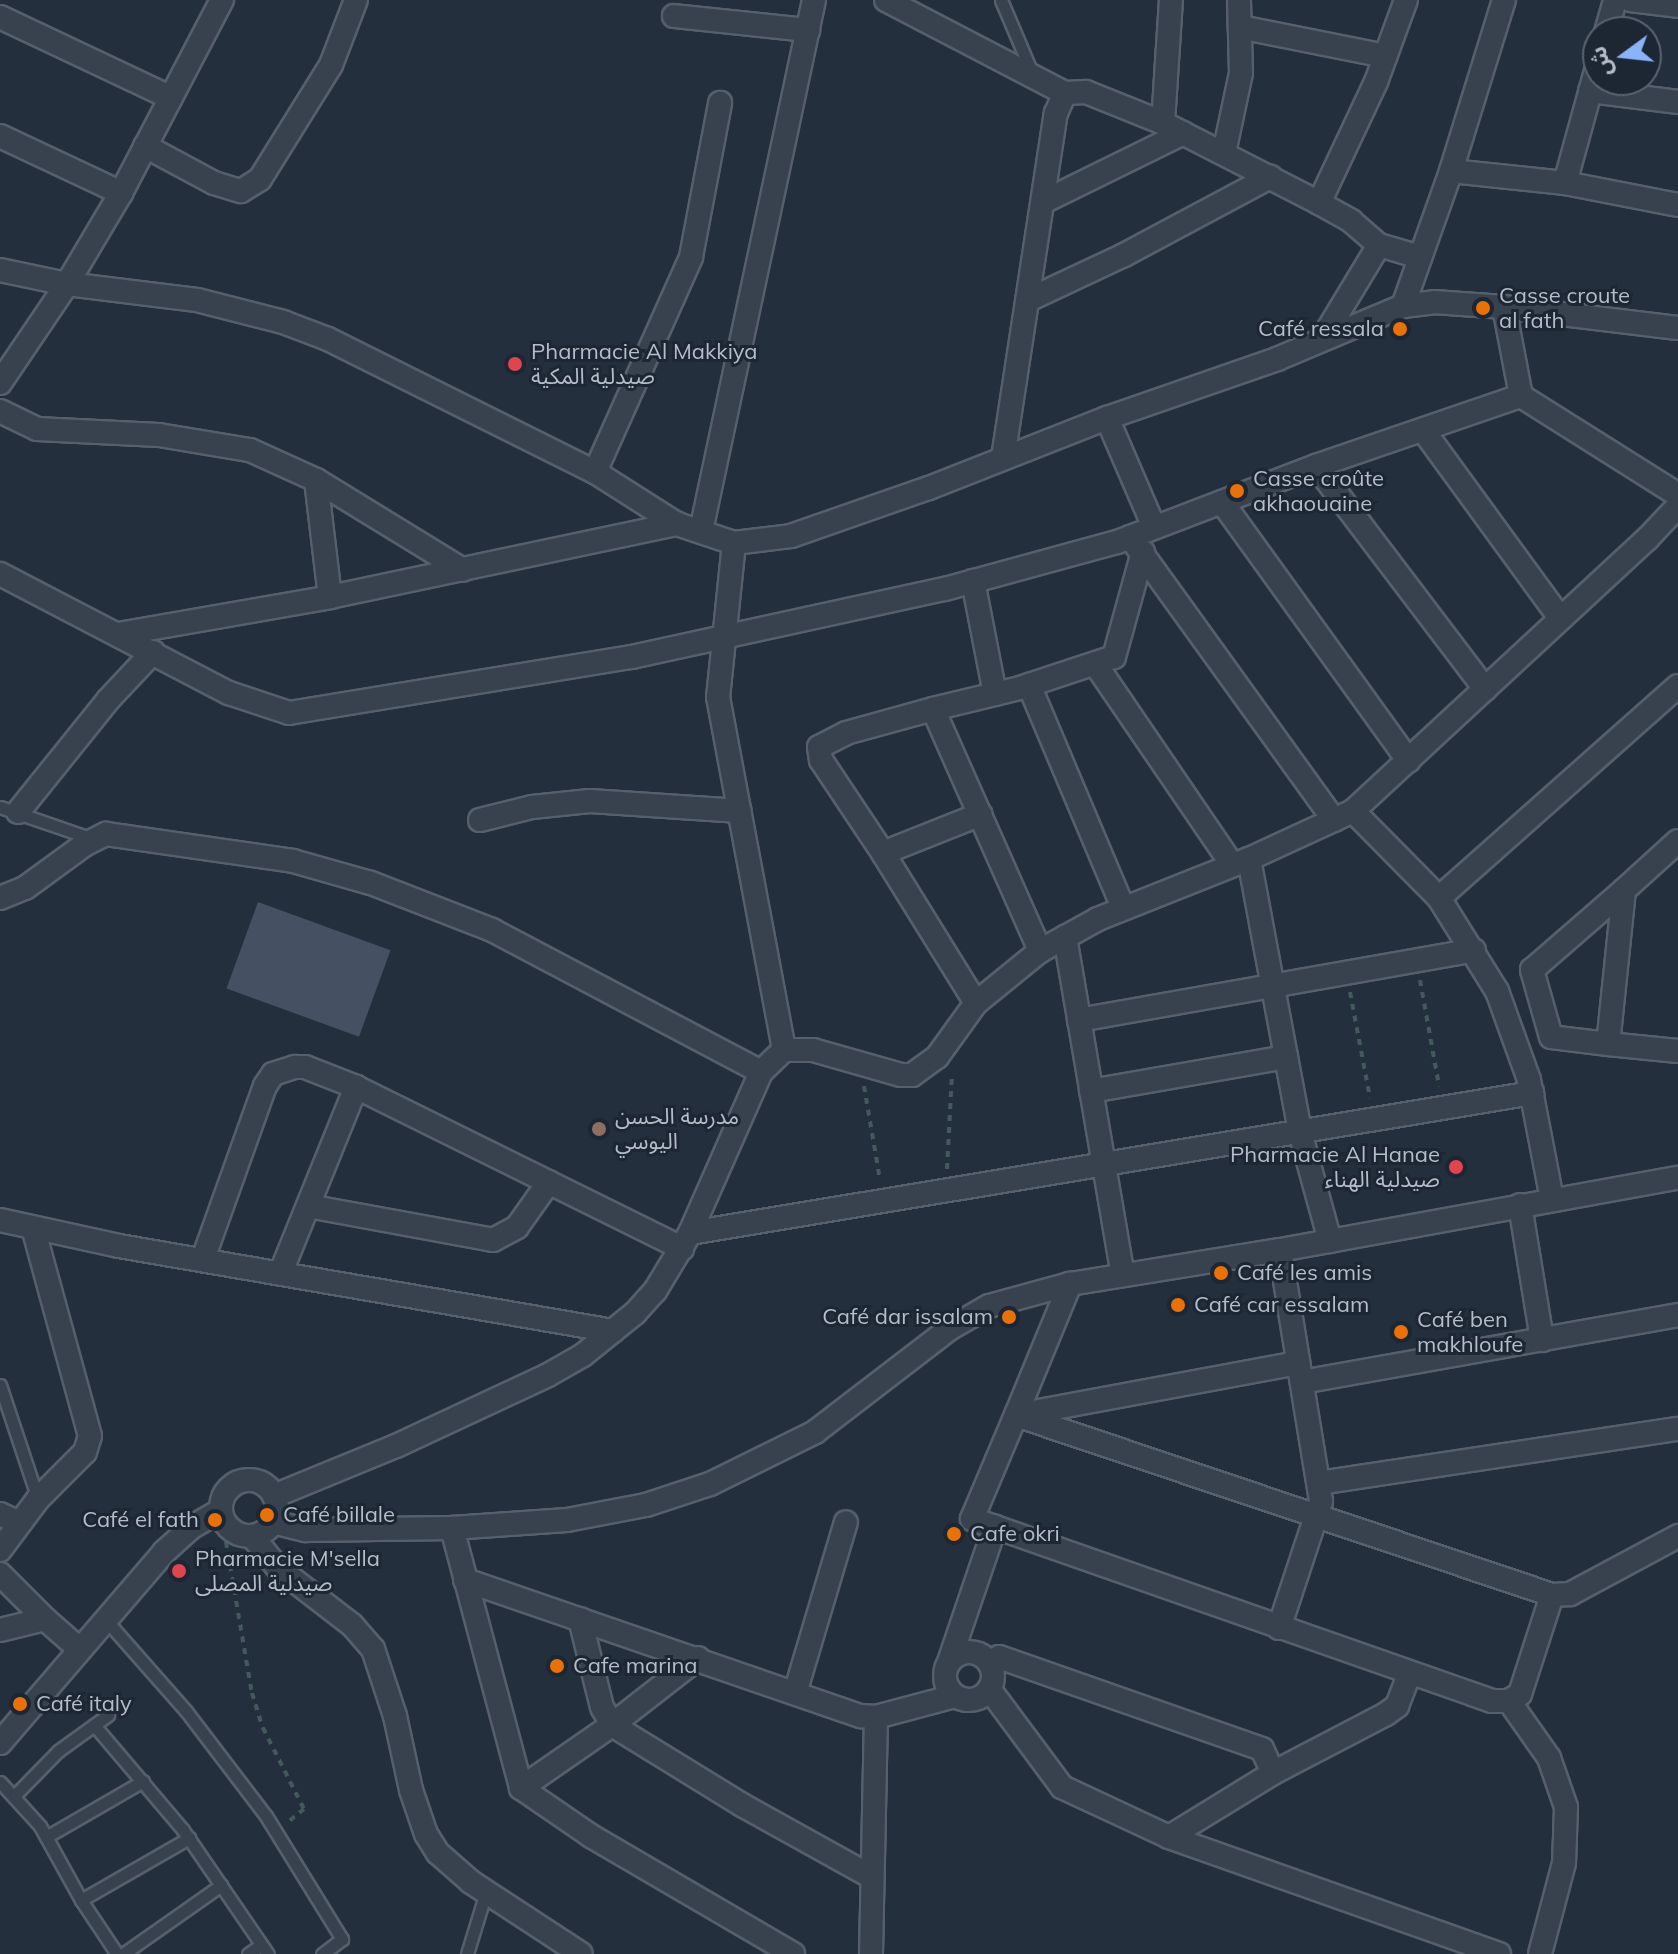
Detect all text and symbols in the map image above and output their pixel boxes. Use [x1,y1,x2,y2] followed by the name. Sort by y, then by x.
[1582,16,1662,96] north arrow
[1583,44,1618,80] text: ش
[1499,282,1630,334] place label: Casse croute al fath
[1474,299,1492,317] marker: Casse croute al fath
[1258,316,1384,342] place label: Café ressala
[1391,320,1409,338] marker: Café ressala
[531,338,758,390] place label: Pharmacie Al Makkiya صيدلية المكية
[506,355,524,373] marker: Pharmacie Al Makkiya صيدلية المكية
[1253,465,1384,516] place label: Casse croûte akhaouaine
[1228,482,1246,500] marker: Casse croûte akhaouaine
[615,1103,739,1154] place label: مدرسة الحسن اليوسي
[590,1120,608,1138] marker: مدرسة الحسن اليوسي
[1230,1141,1440,1192] place label: Pharmacie Al Hanae صيدلية الهناء
[1447,1158,1465,1176] marker: Pharmacie Al Hanae صيدلية الهناء
[1237,1260,1372,1286] place label: Café les amis
[1212,1264,1230,1282] marker: Café les amis
[1194,1292,1369,1318] place label: Café car essalam
[1169,1296,1187,1314] marker: Café car essalam
[822,1304,993,1330] place label: Café dar issalam
[1417,1306,1523,1358] place label: Café ben makhloufe
[1000,1308,1018,1326] marker: Café dar issalam
[1392,1323,1410,1341] marker: Café ben makhloufe
[283,1502,395,1528] place label: Café billale
[258,1506,276,1524] marker: Café billale
[82,1507,199,1533] place label: Café el fath
[206,1511,224,1529] marker: Café el fath
[970,1521,1060,1547] place label: Cafe okri
[945,1525,963,1543] marker: Cafe okri
[195,1545,380,1596] place label: Pharmacie M'sella صيدلية المصلى
[170,1562,188,1580] marker: Pharmacie M'sella صيدلية المصلى
[573,1653,698,1679] place label: Cafe marina
[548,1657,566,1675] marker: Cafe marina
[36,1691,132,1717] place label: Café italy
[11,1695,29,1713] marker: Café italy

